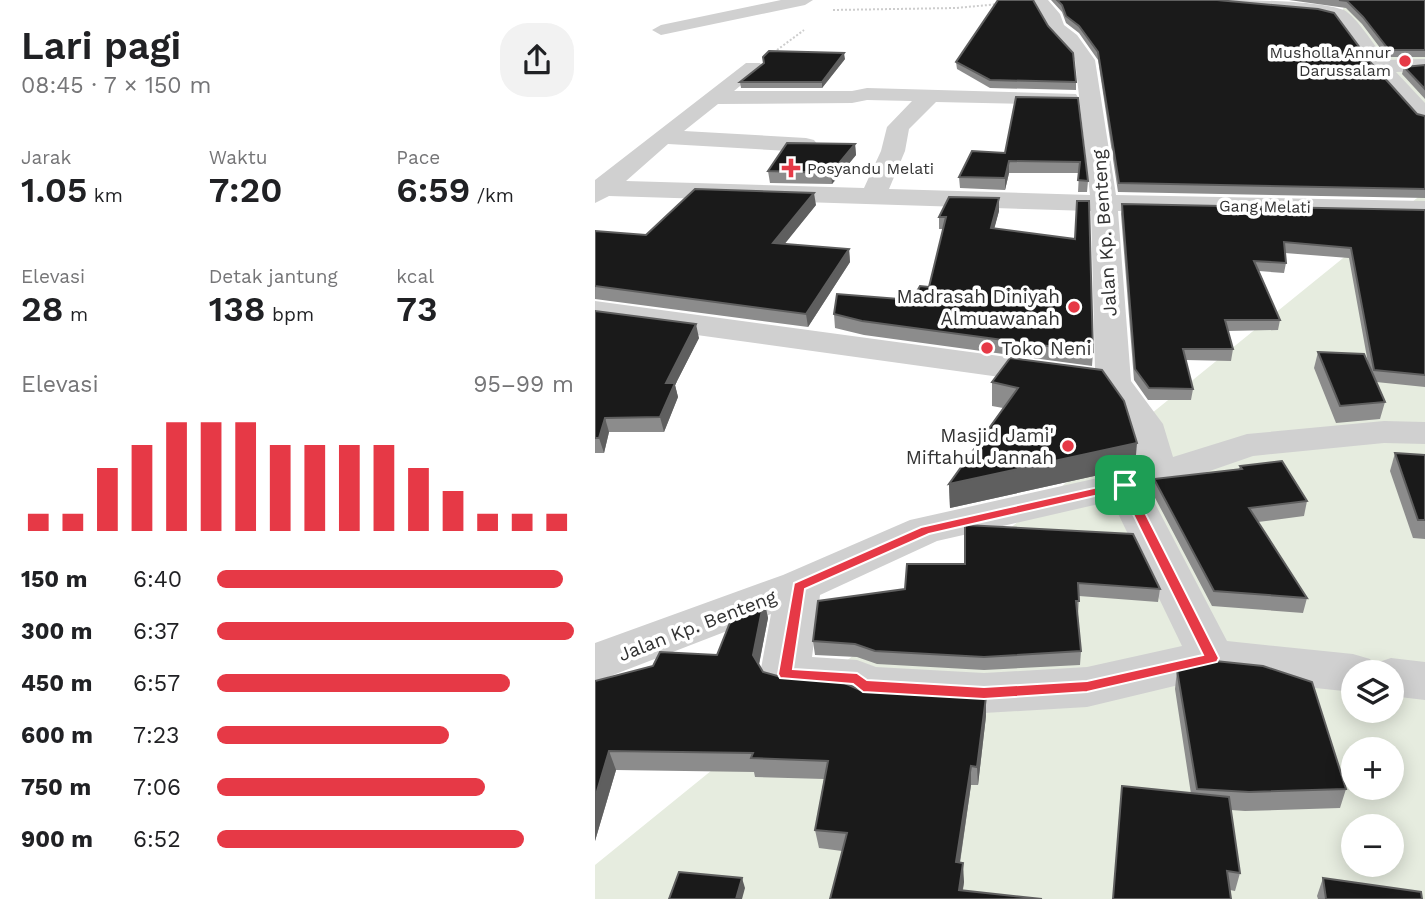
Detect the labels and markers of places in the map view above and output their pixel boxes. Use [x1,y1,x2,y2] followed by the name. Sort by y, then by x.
[1270,43,1391,80] place label: Musholla Annur Darussalam
[1397,53,1413,69] marker: Musholla Annur Darussalam
[781,158,801,178] marker: Posyandu Melati
[807,159,934,178] place label: Posyandu Melati
[896,285,1060,330] place label: Madrasah Diniyah Almuawanah
[1066,299,1082,315] marker: Madrasah Diniyah Almuawanah
[1001,337,1092,360] place label: Toko Neni
[979,340,995,356] marker: Toko Neni
[906,424,1054,469] place label: Masjid Jami' Miftahul Jannah
[1060,438,1076,454] marker: Masjid Jami' Miftahul Jannah
[1095,455,1155,515] pin

